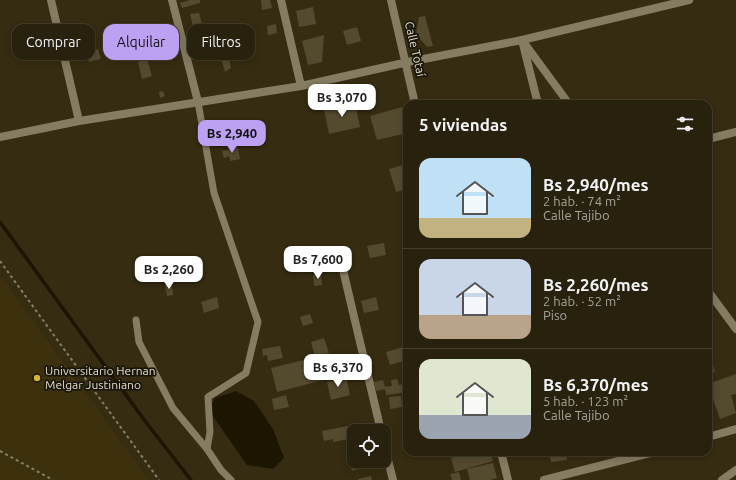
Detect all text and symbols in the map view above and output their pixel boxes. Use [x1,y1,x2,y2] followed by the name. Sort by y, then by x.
[403,20,428,79] street label: Calle Totaí
[12,24,95,60] chip: Comprar
[103,24,179,60] chip: Alquilar
[187,24,255,60] chip: Filtros
[301,84,383,118] pin: Bs 3,070
[317,90,367,104] text: Bs 3,070
[674,113,696,135] icon: filters
[419,115,507,134] text: 5 viviendas
[191,120,273,154] pin: Bs 2,940
[207,126,257,140] text: Bs 2,940
[451,174,499,222] icon: home
[543,175,648,194] text: Bs 2,940/mes
[543,194,621,208] text: 2 hab. · 74 m²
[543,208,610,222] text: Calle Tajibo
[277,246,359,280] pin: Bs 7,600
[293,252,343,266] text: Bs 7,600
[128,256,210,290] pin: Bs 2,260
[144,262,194,276] text: Bs 2,260
[451,275,499,323] icon: home
[543,275,648,294] text: Bs 2,260/mes
[543,294,621,308] text: 2 hab. · 52 m²
[543,308,567,322] text: Piso
[297,354,379,388] pin: Bs 6,370
[313,360,363,374] text: Bs 6,370
[45,364,156,391] place label: Universitario Hernan Melgar Justiniano
[32,373,42,383] marker: Universitario Hernan Melgar Justiniano
[451,375,499,423] icon: home
[543,375,648,394] text: Bs 6,370/mes
[543,394,628,408] text: 5 hab. · 123 m²
[543,408,610,422] text: Calle Tajibo
[347,424,391,468] map controls
[347,424,391,468] button: locate

